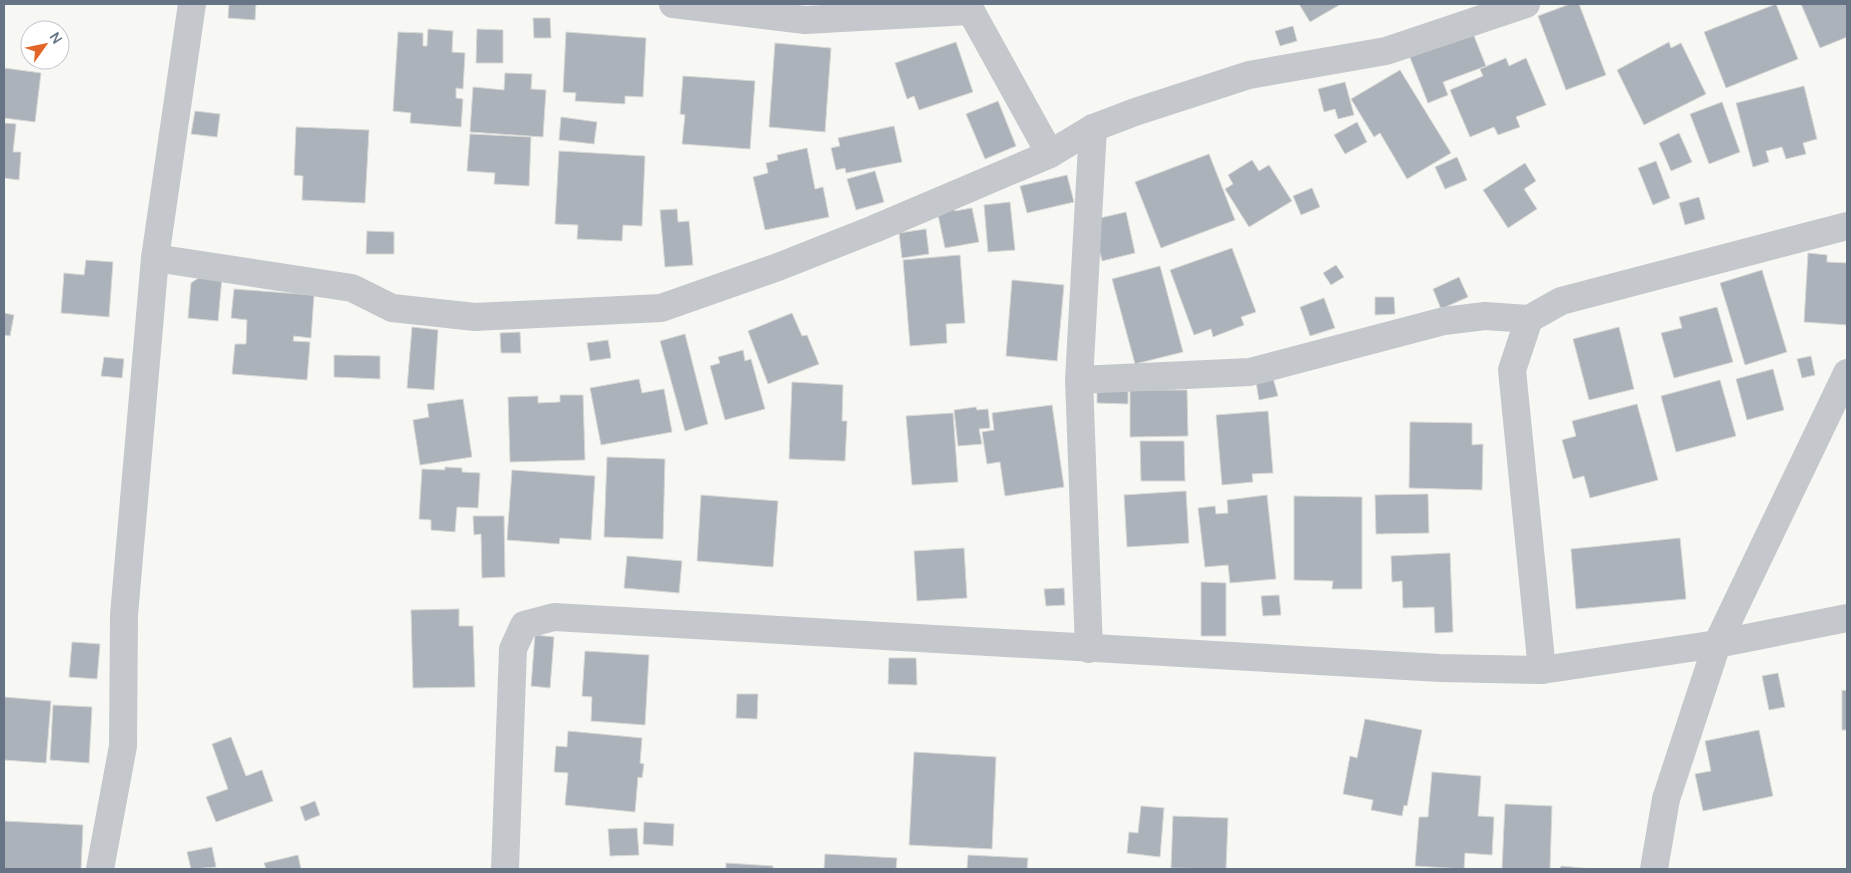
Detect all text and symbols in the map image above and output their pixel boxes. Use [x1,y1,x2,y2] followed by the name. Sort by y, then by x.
[20,20,70,70] north arrow
[46,28,67,47] text: N

